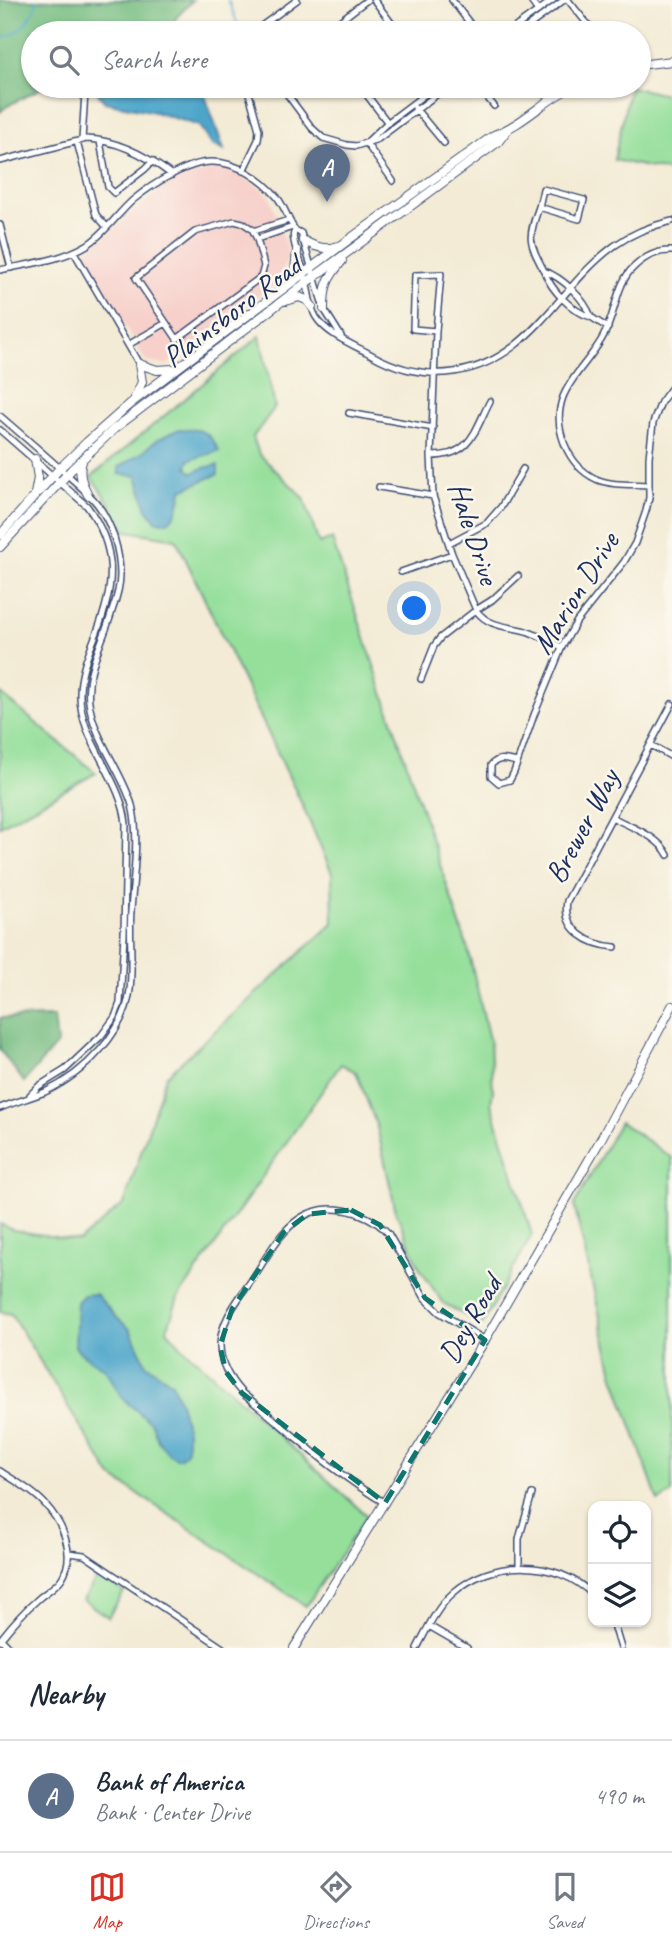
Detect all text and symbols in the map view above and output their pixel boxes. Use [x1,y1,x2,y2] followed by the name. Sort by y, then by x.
[21,21,651,98] search box
[45,41,83,79] icon: search
[101,43,207,76] text: Search here
[304,144,350,202] pin: A
[155,244,312,376] street label: Plainsboro Road
[440,477,509,591] street label: Hale Drive
[523,523,628,661] street label: Marion Drive
[397,591,431,625] your location
[536,760,629,889] street label: Brewer Way
[430,1265,512,1369] street label: Dey Road
[588,1501,651,1627] map controls
[588,1501,651,1564] button: locate
[588,1564,651,1627] button: layers
[28,1675,104,1713] text: Nearby
[95,1765,243,1798] text: Bank of America
[45,1782,57,1811] text: A
[595,1782,644,1811] text: 490 m
[95,1798,250,1827] text: Bank · Center Drive
[88,1868,126,1934] tab: Map
[303,1868,369,1934] tab: Directions
[546,1868,584,1934] tab: Saved

